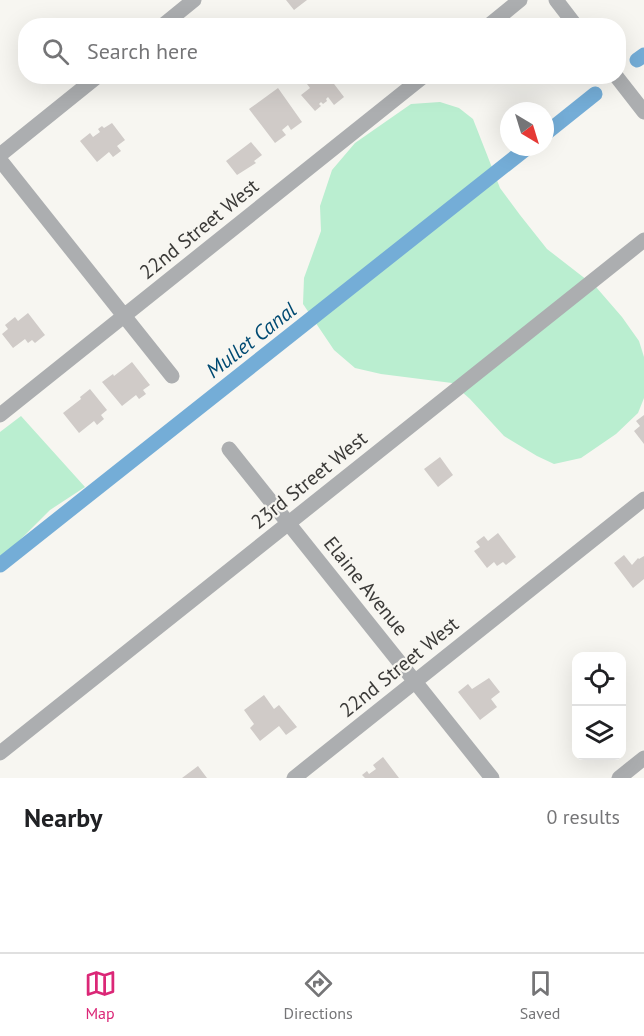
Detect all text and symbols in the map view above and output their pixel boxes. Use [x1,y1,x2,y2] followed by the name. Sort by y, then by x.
[18,18,626,84] search box
[39,35,72,68] icon: search
[87,37,198,65] text: Search here
[500,102,554,156] north arrow
[134,173,264,285] street label: 22nd Street West
[200,296,302,384] water label: Mullet Canal
[246,425,372,535] street label: 23rd Street West
[318,531,414,641] street label: Elaine Avenue
[334,611,464,723] street label: 22nd Street West
[572,652,626,760] map controls
[572,652,626,706] button: locate
[572,706,626,760] button: layers
[24,801,102,834] text: Nearby
[547,804,620,830] text: 0 results
[84,967,117,1023] tab: Map
[284,967,353,1023] tab: Directions
[520,967,560,1023] tab: Saved

